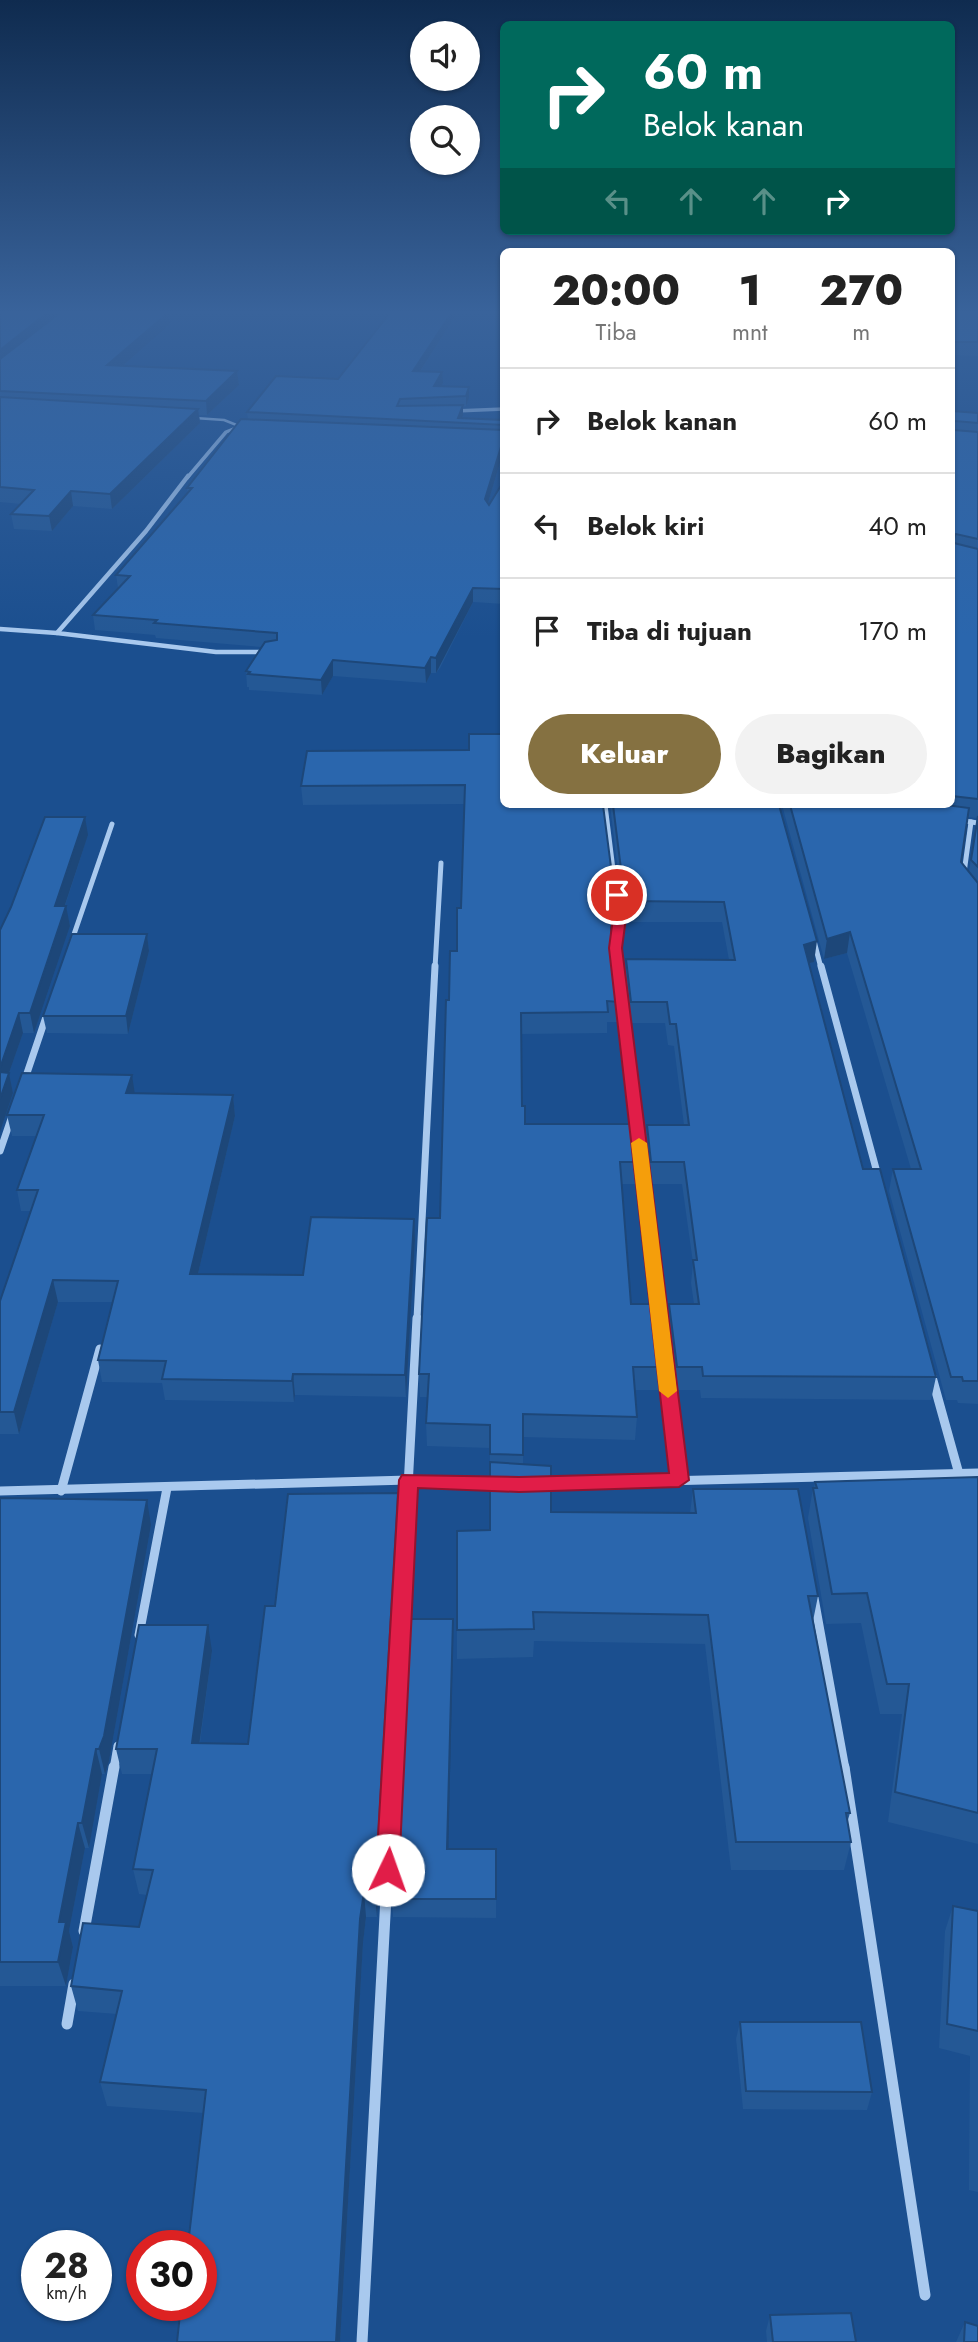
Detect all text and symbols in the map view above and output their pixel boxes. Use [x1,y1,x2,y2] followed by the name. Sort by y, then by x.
[410,21,480,175] map controls
[410,21,480,91] button: sound
[643,37,763,107] text: 60 m
[528,49,619,140] icon: right
[643,102,804,148] text: Belok kanan
[410,105,480,175] button: search
[599,182,637,220] icon: left
[672,182,710,220] icon: ahead
[745,182,783,220] icon: ahead
[818,182,856,220] icon: right
[552,260,680,321] text: 20:00
[739,260,761,321] text: 1
[820,260,903,321] text: 270
[596,315,636,349] text: Tiba
[732,315,768,349] text: mnt
[852,315,870,349] text: m
[528,402,566,440] icon: right
[587,402,737,440] text: Belok kanan
[868,402,927,440] text: 60 m
[528,507,566,545] icon: left
[587,507,704,545] text: Belok kiri
[868,507,927,545] text: 40 m
[528,612,566,650] icon: arrive
[587,612,752,650] text: Tiba di tujuan
[858,612,927,650] text: 170 m
[528,714,721,794] button: Keluar
[735,714,927,794] button: Bagikan
[587,865,647,925] pin
[598,876,636,914] icon: arrive
[351,1833,425,1907] position arrow
[126,2230,217,2321] speed limit sign: 30
[44,2241,89,2291] text: 28
[46,2280,87,2306] text: km/h

